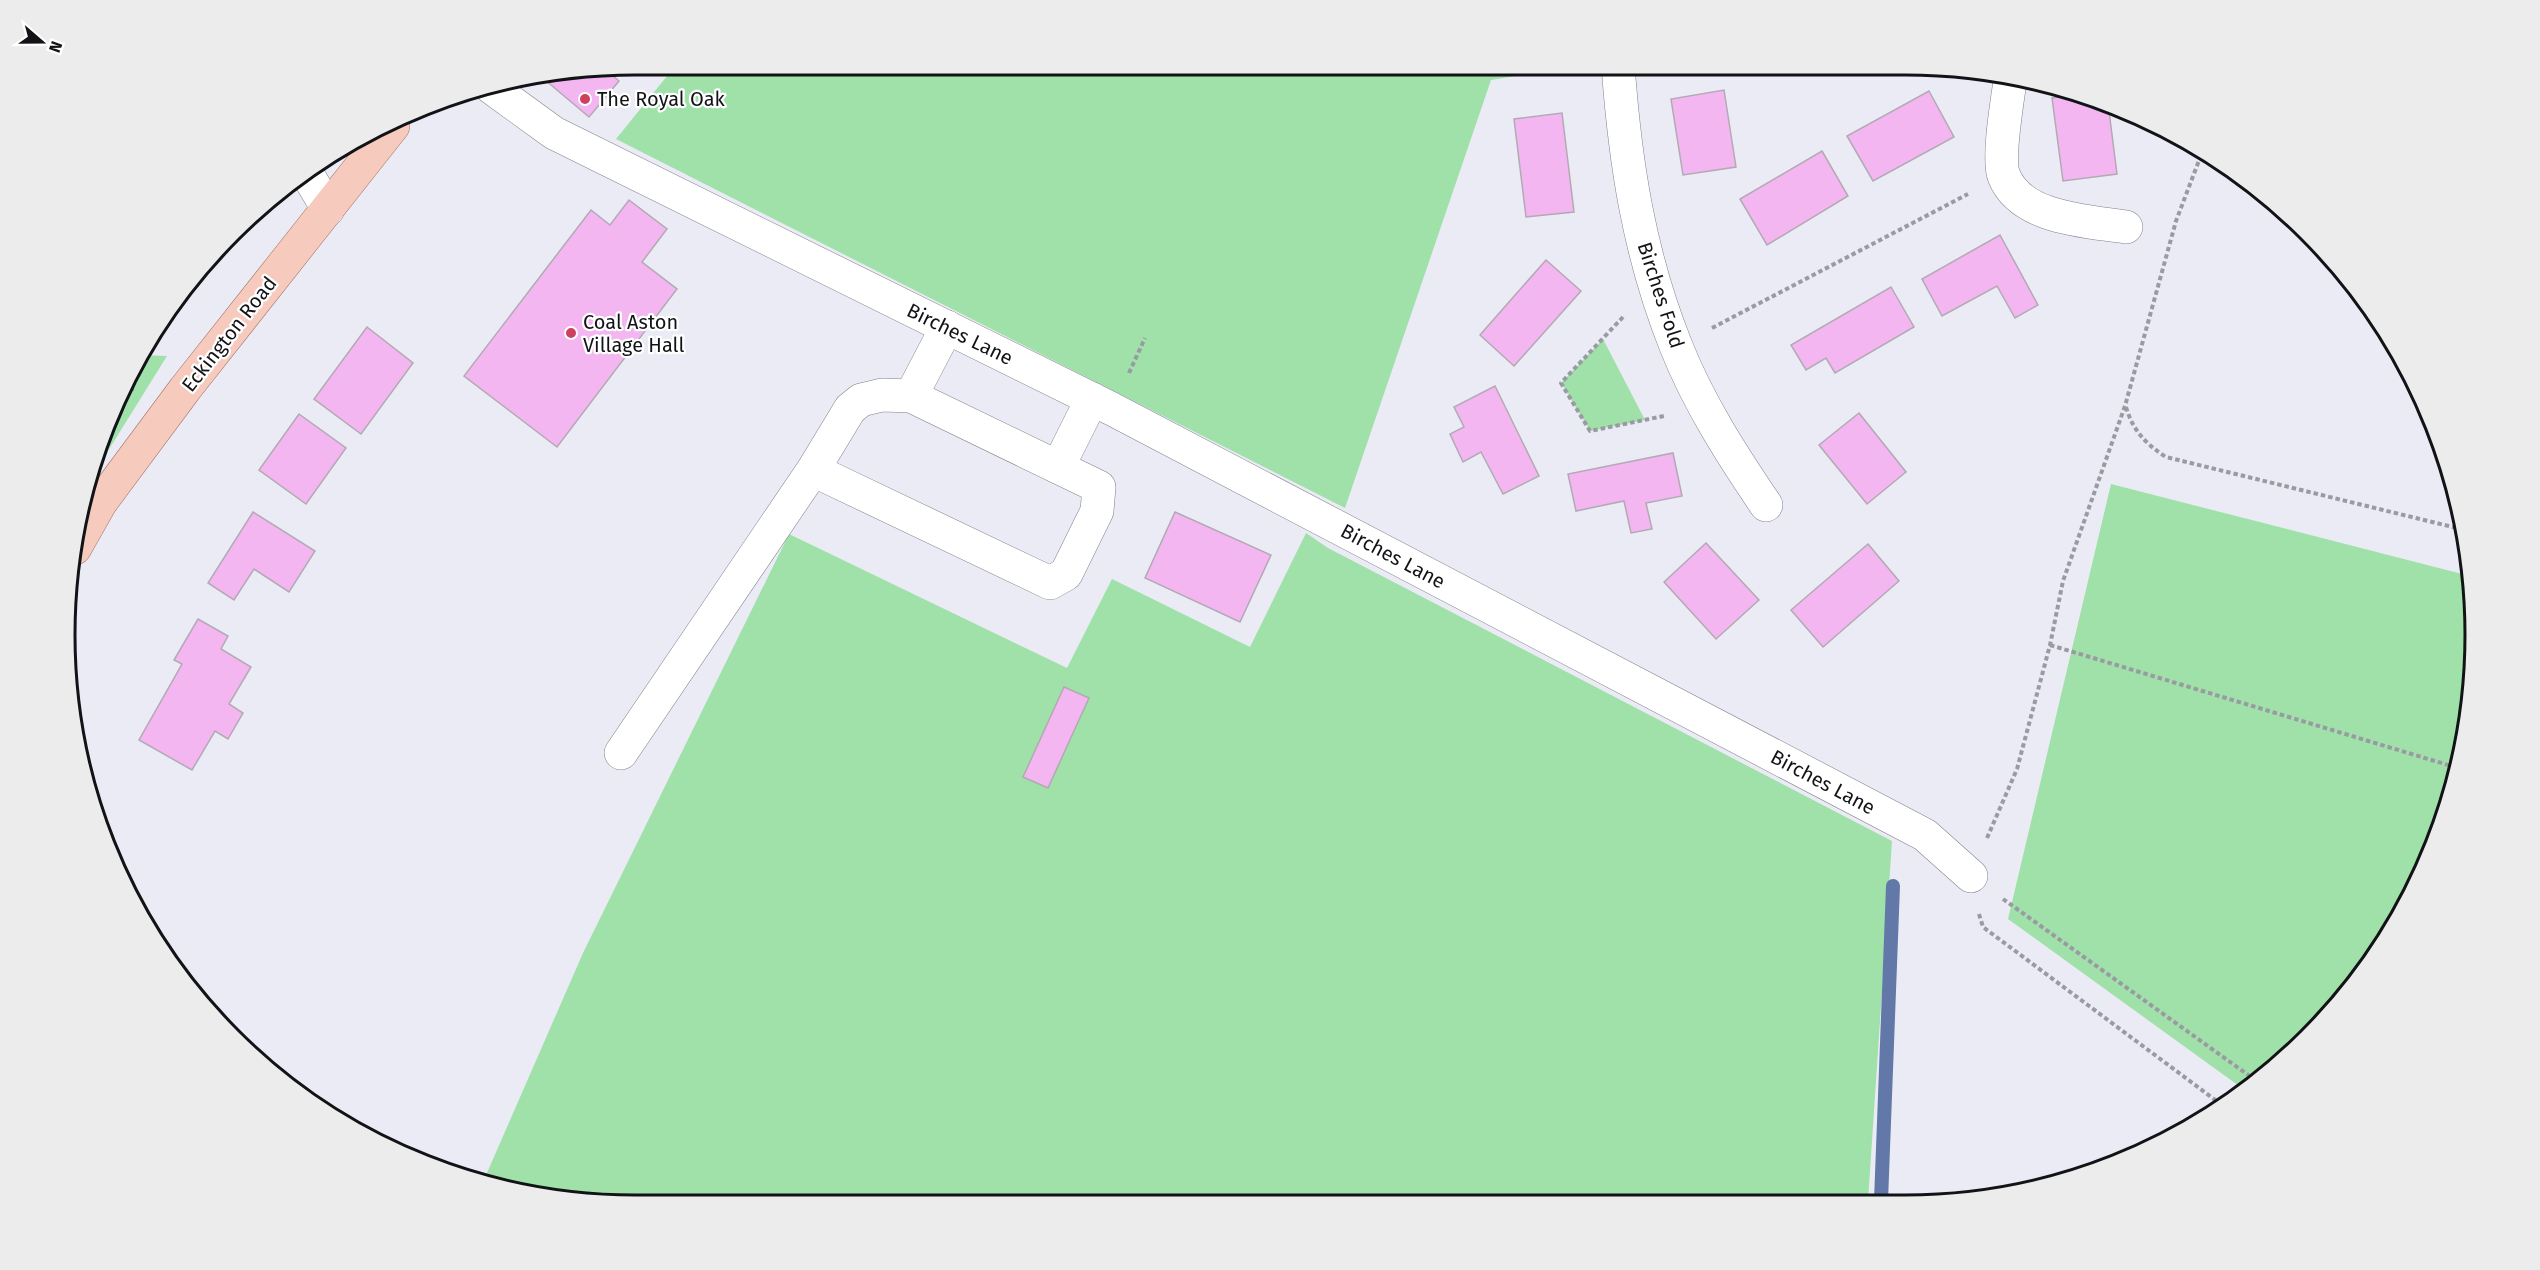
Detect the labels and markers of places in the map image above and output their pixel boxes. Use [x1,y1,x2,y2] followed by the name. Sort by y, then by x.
[597,87,726,111] place label: The Royal Oak
[578,92,592,106] marker: The Royal Oak
[583,310,684,357] place label: Coal Aston Village Hall
[564,326,578,340] marker: Coal Aston Village Hall

